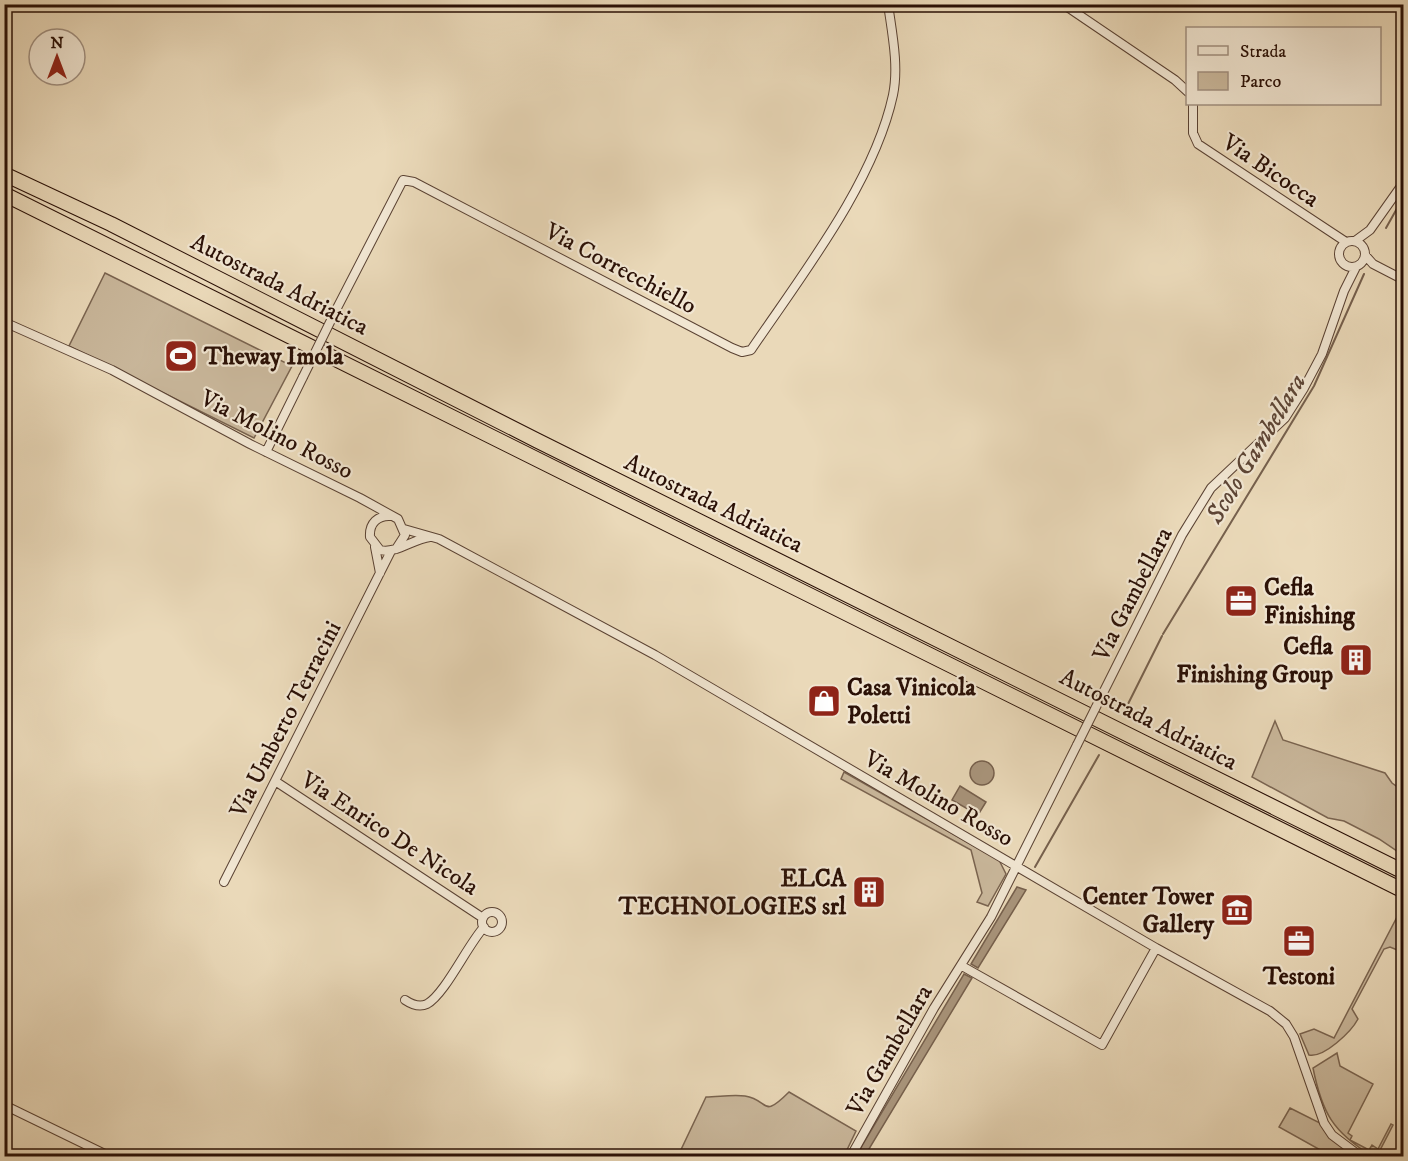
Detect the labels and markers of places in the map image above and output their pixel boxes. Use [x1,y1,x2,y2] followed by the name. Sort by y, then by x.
[163,338,199,374] sports icon: Theway Imola
[203,342,344,372] place label: Theway Imola
[1264,573,1356,631] place label: Cefla Finishing
[1223,583,1259,619] office icon: Cefla Finishing
[1176,632,1334,690] place label: Cefla Finishing Group
[1338,642,1374,678] building icon: Cefla Finishing Group
[847,673,977,731] place label: Casa Vinicola Poletti
[806,683,842,719] shop icon: Casa Vinicola Poletti
[618,864,847,922] place label: ELCA TECHNOLOGIES srl
[851,874,887,910] building icon: ELCA TECHNOLOGIES srl
[1083,882,1215,940] place label: Center Tower Gallery
[1219,892,1255,928] museum icon: Center Tower Gallery
[1281,923,1317,959] office icon: Testoni
[1262,962,1335,992] place label: Testoni

